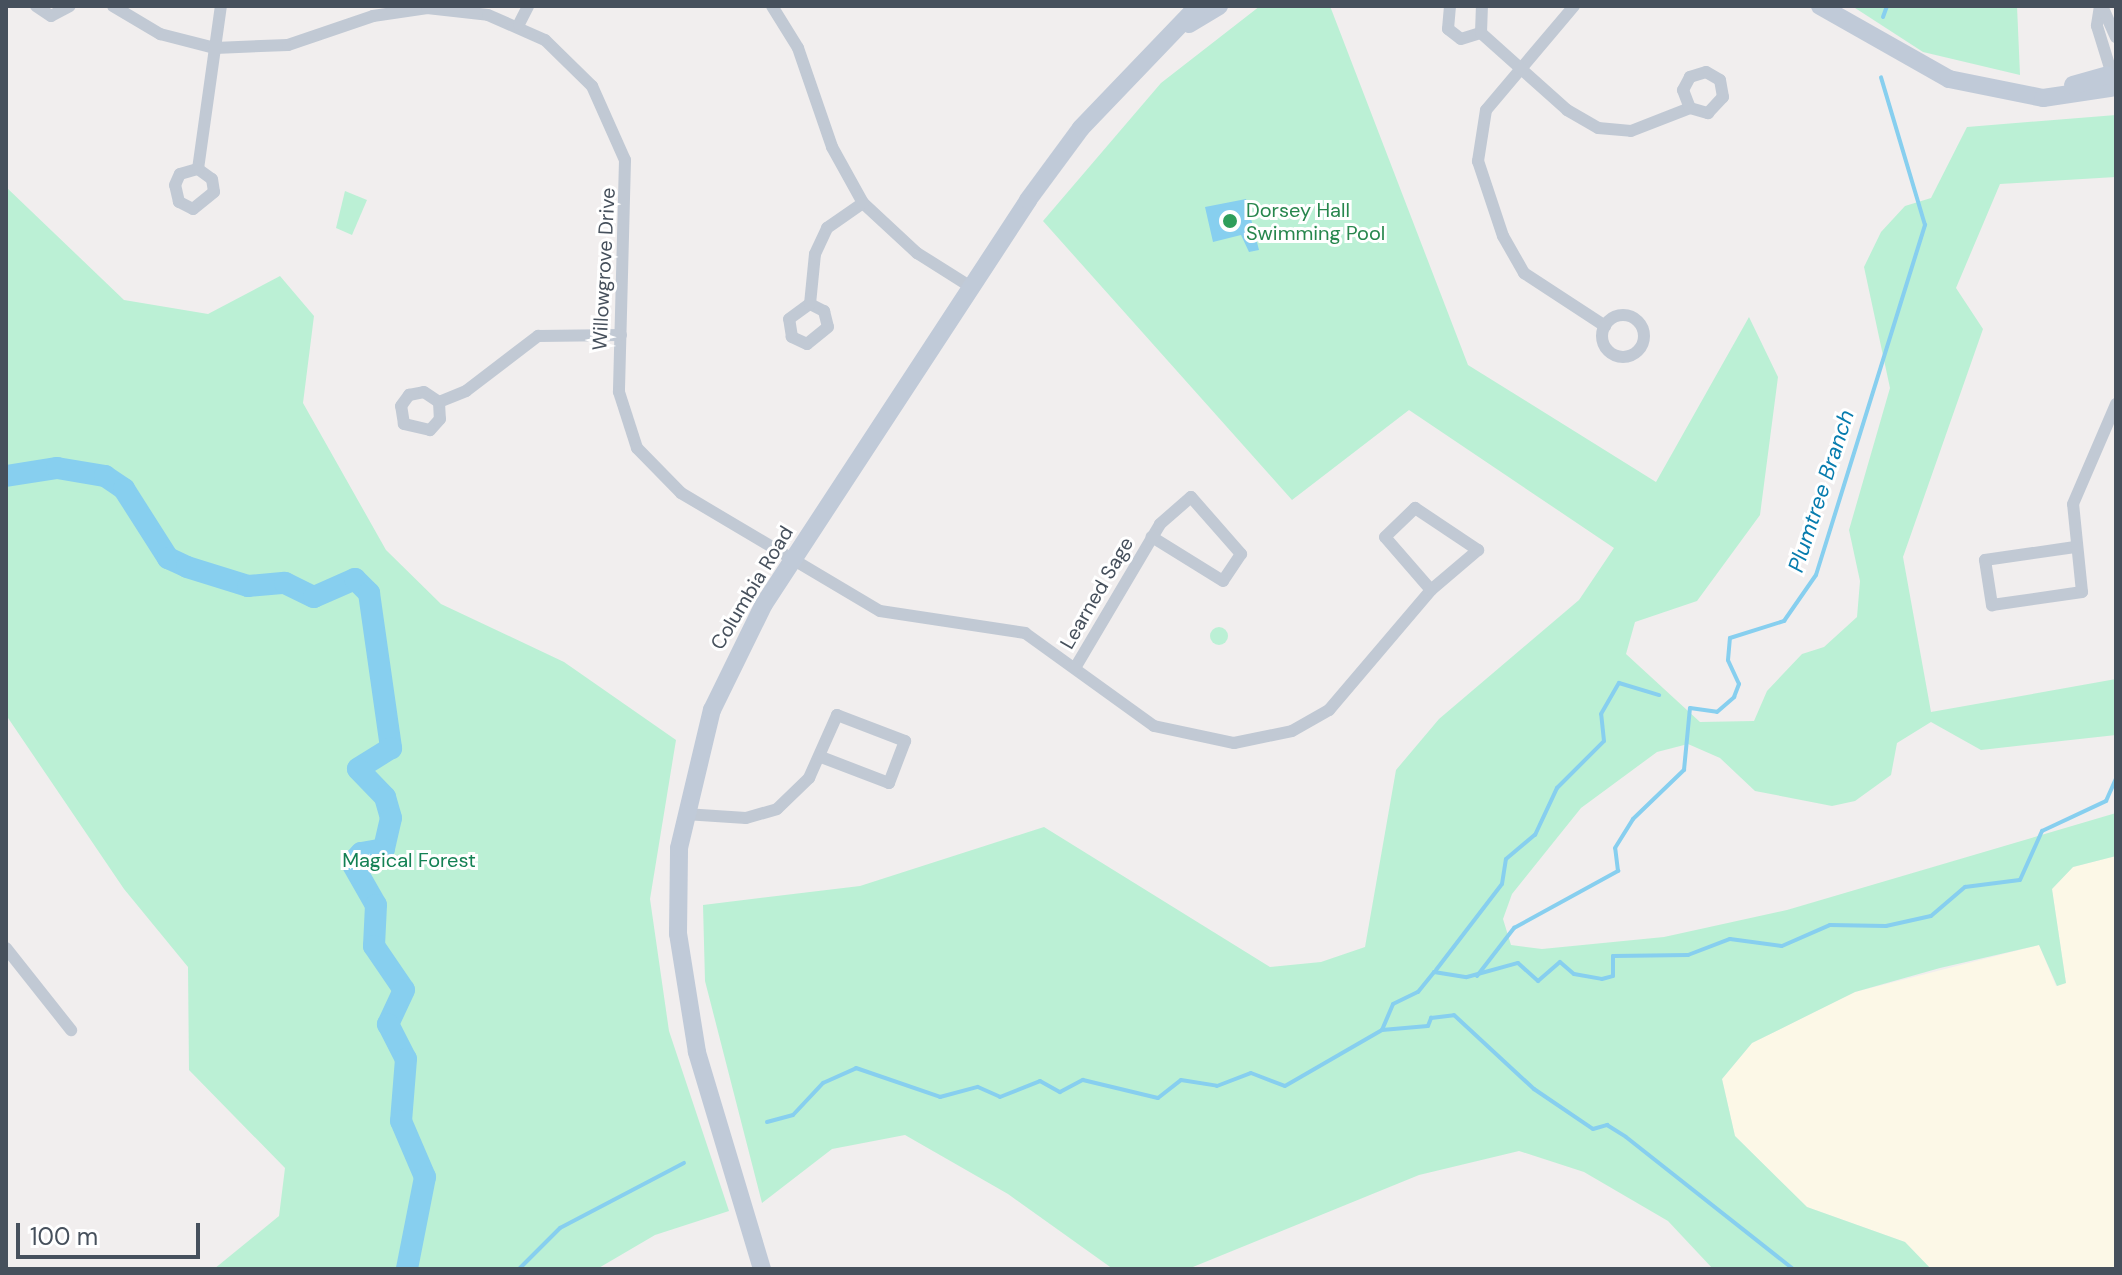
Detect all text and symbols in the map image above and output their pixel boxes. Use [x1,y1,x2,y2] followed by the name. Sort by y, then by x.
[588,187,620,351] street label: Willowgrove Drive
[1246,198,1385,245] place label: Dorsey Hall Swimming Pool
[1221,212,1239,230] marker: Dorsey Hall Swimming Pool
[1782,407,1860,575] water label: Plumtree Branch
[706,522,798,654] street label: Columbia Road
[1055,533,1139,653] street label: Learned Sage
[342,848,476,872] park label: Magical Forest
[20,1207,204,1257] scale bar
[30,1221,98,1252] text: 100 m

